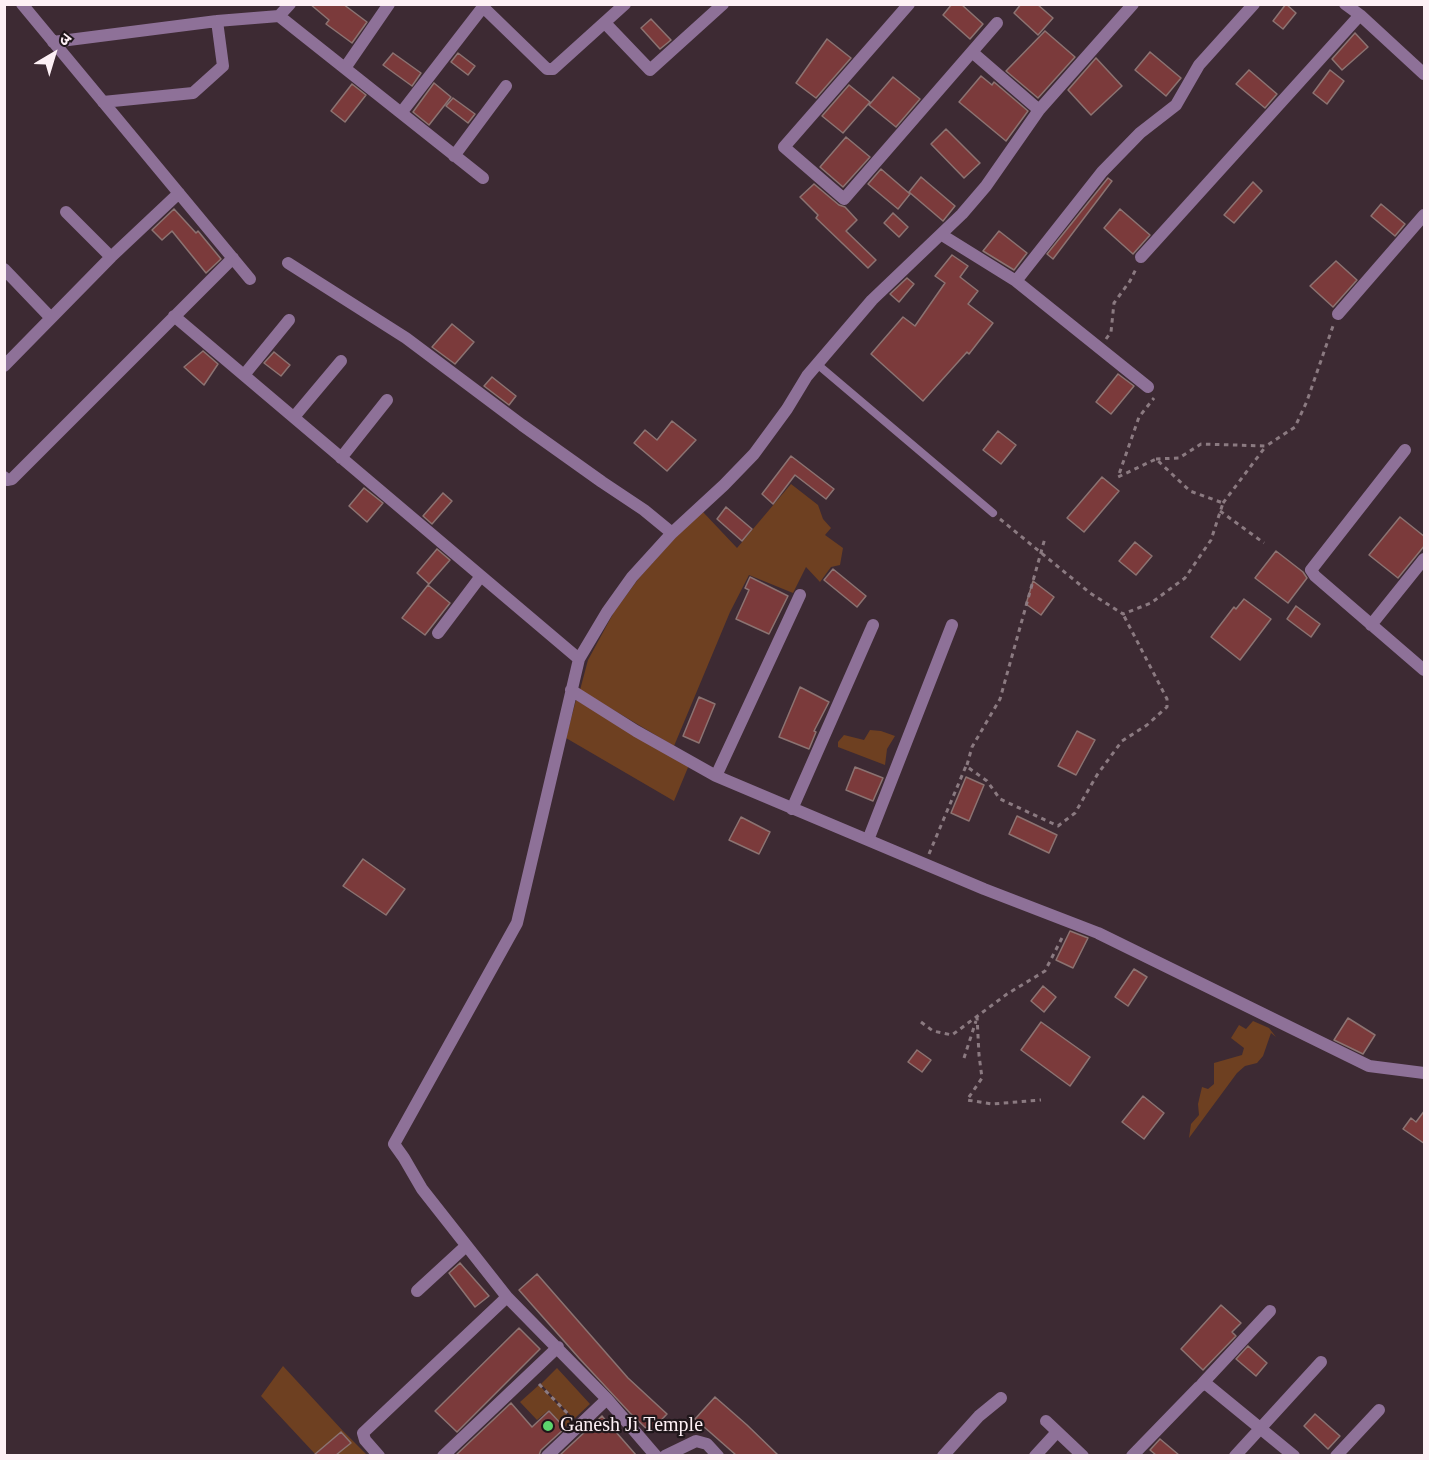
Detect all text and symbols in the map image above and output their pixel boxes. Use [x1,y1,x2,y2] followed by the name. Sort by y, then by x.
[24,24,84,84] north arrow
[56,30,74,49] text: उ
[560,1414,703,1438] place label: Ganesh Ji Temple
[541,1419,555,1433] marker: Ganesh Ji Temple

